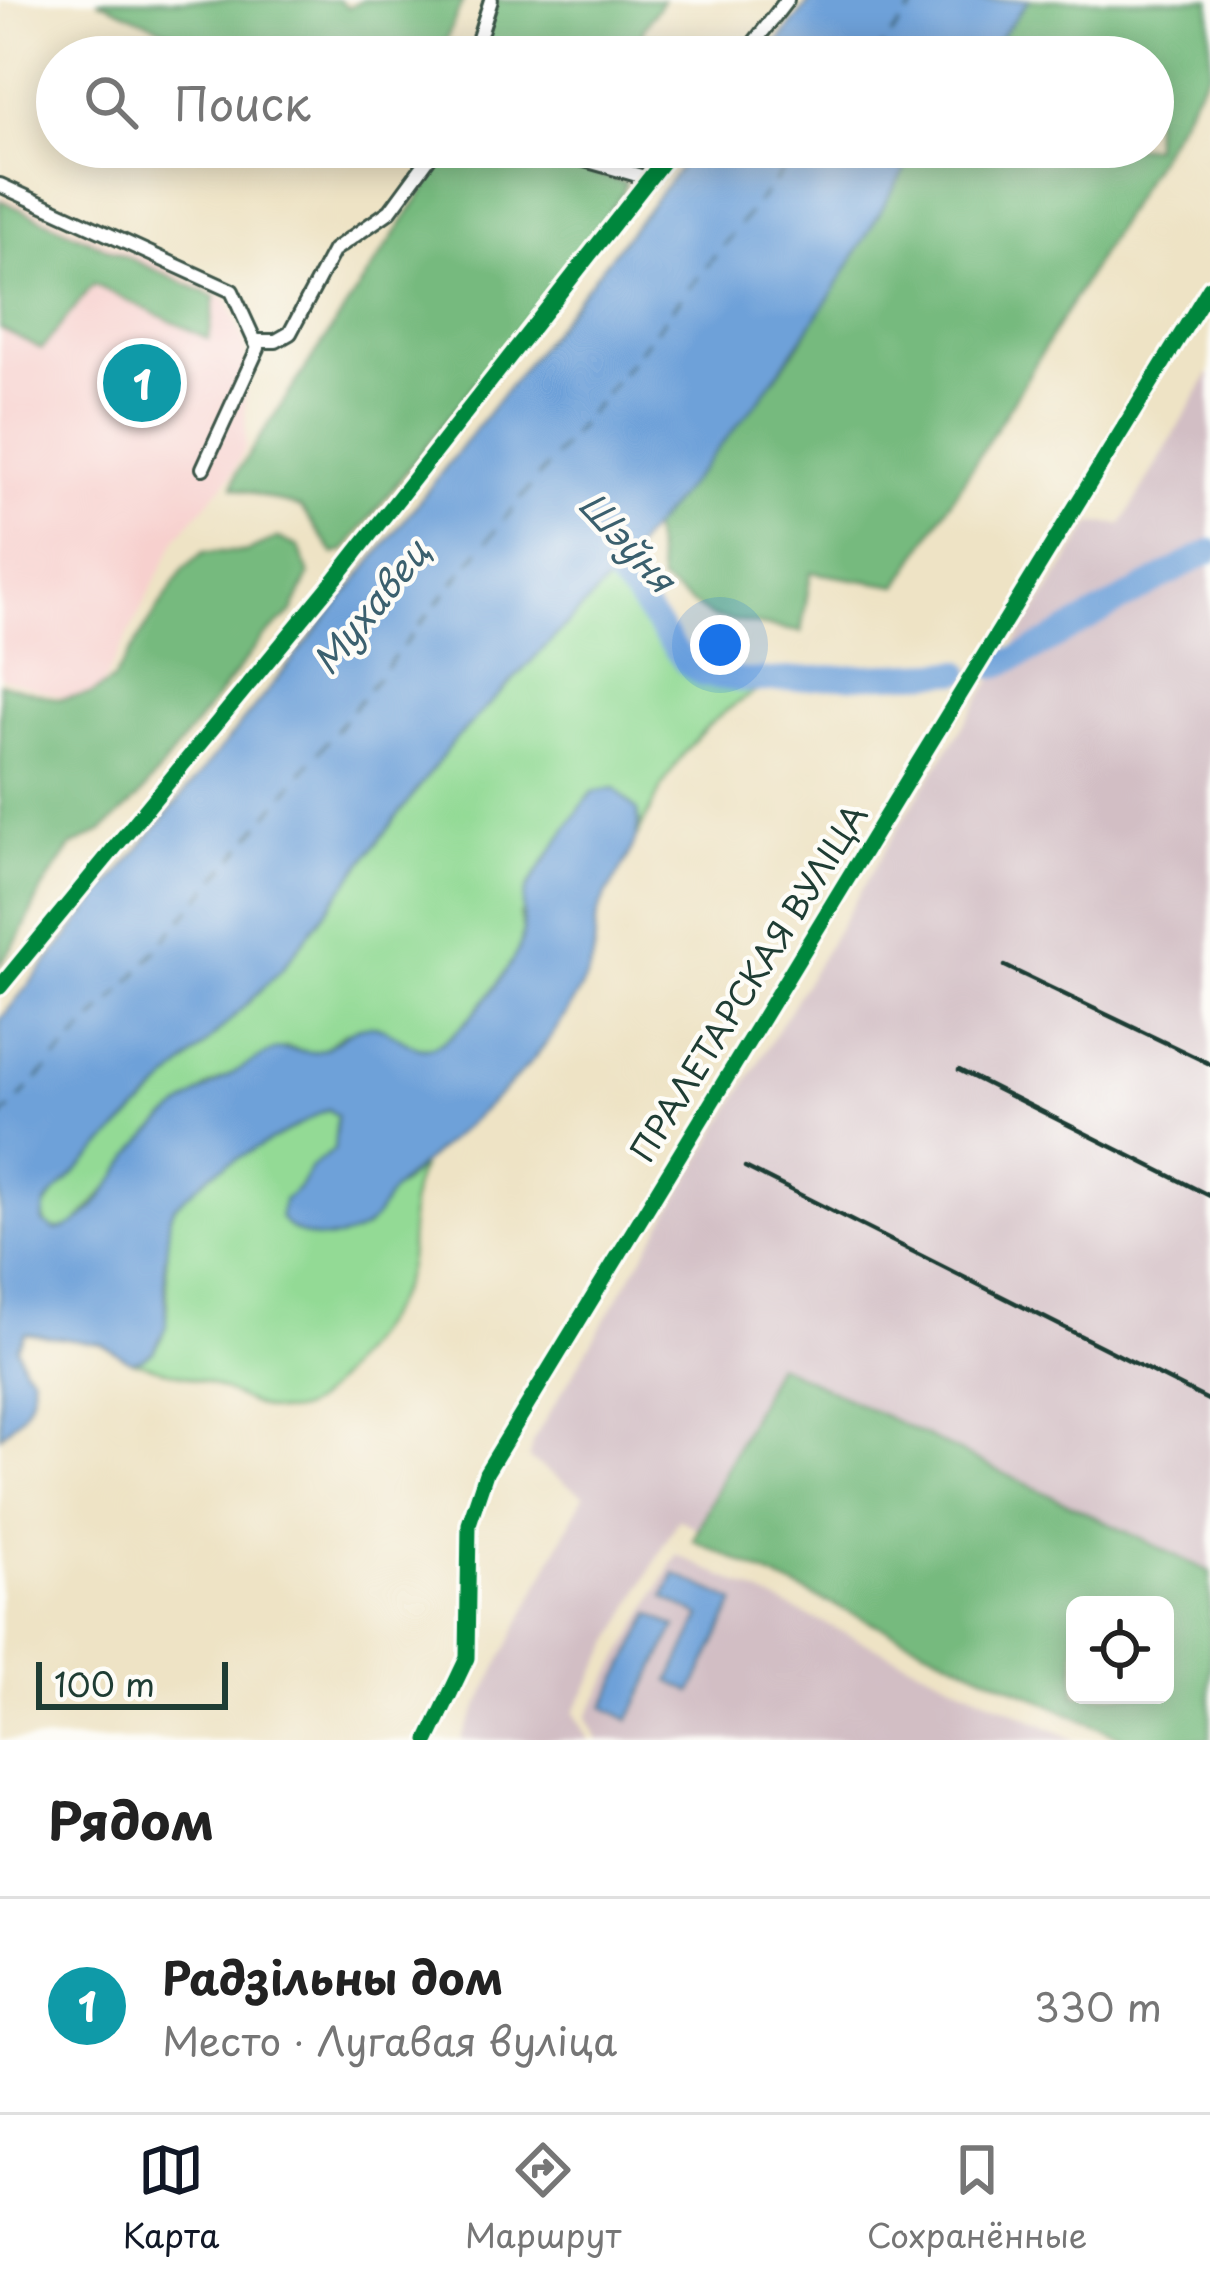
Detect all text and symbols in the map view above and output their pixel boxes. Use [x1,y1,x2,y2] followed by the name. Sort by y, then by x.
[36,36,1174,168] search box
[174,68,311,136] text: Поиск
[78,69,144,135] icon: search
[103,338,181,428] pin: 1
[567,478,691,605] water label: Шэўня
[298,526,441,685] water label: Мухавец
[690,615,750,675] your location
[616,793,878,1171] street label: ПРАЛЕТАРСКАЯ ВУЛІЦА
[1066,1596,1174,1704] map controls
[1066,1596,1174,1704] button: locate
[36,1656,228,1709] scale bar
[54,1658,155,1708] text: 100 m
[48,1780,214,1857] text: Рядом
[162,1942,503,2010] text: Радзільны дом
[78,1976,96,2035] text: 1
[1034,1976,1162,2035] text: 330 m
[162,2010,617,2069] text: Место · Лугавая вуліца
[123,2137,220,2259] tab: Карта
[465,2137,621,2259] tab: Маршрут
[867,2137,1087,2259] tab: Сохранённые

